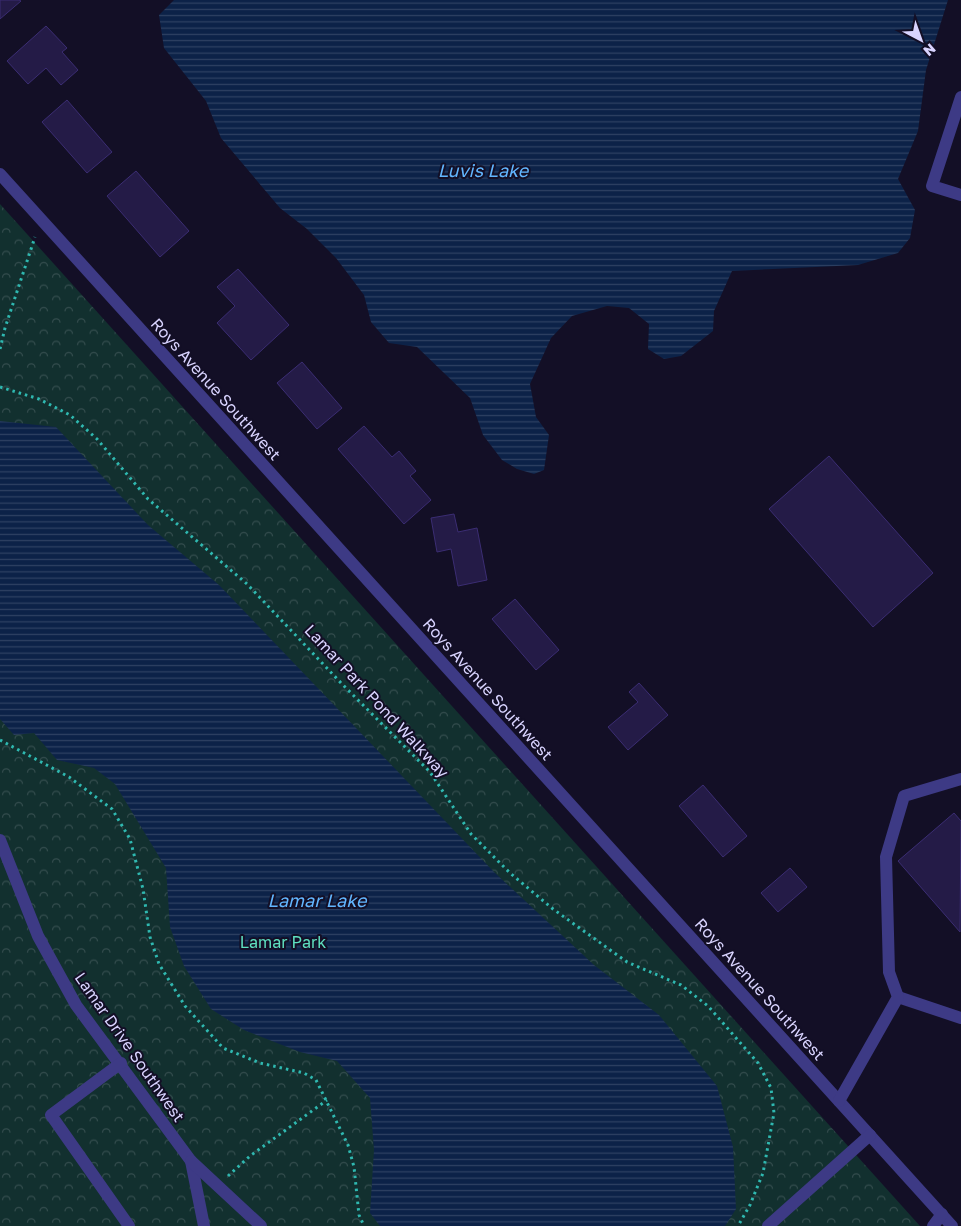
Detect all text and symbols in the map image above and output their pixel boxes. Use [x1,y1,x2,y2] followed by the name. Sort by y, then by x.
[896,15,946,65] north arrow
[920,40,939,60] text: N
[438,159,530,181] water label: Luvis Lake
[147,314,285,464] street label: Roys Avenue Southwest
[419,614,557,764] street label: Roys Avenue Southwest
[301,620,453,782] street label: Lamar Park Pond Walkway
[267,889,368,911] water label: Lamar Lake
[691,914,829,1064] street label: Roys Avenue Southwest
[240,932,326,952] park label: Lamar Park
[71,968,189,1126] street label: Lamar Drive Southwest

